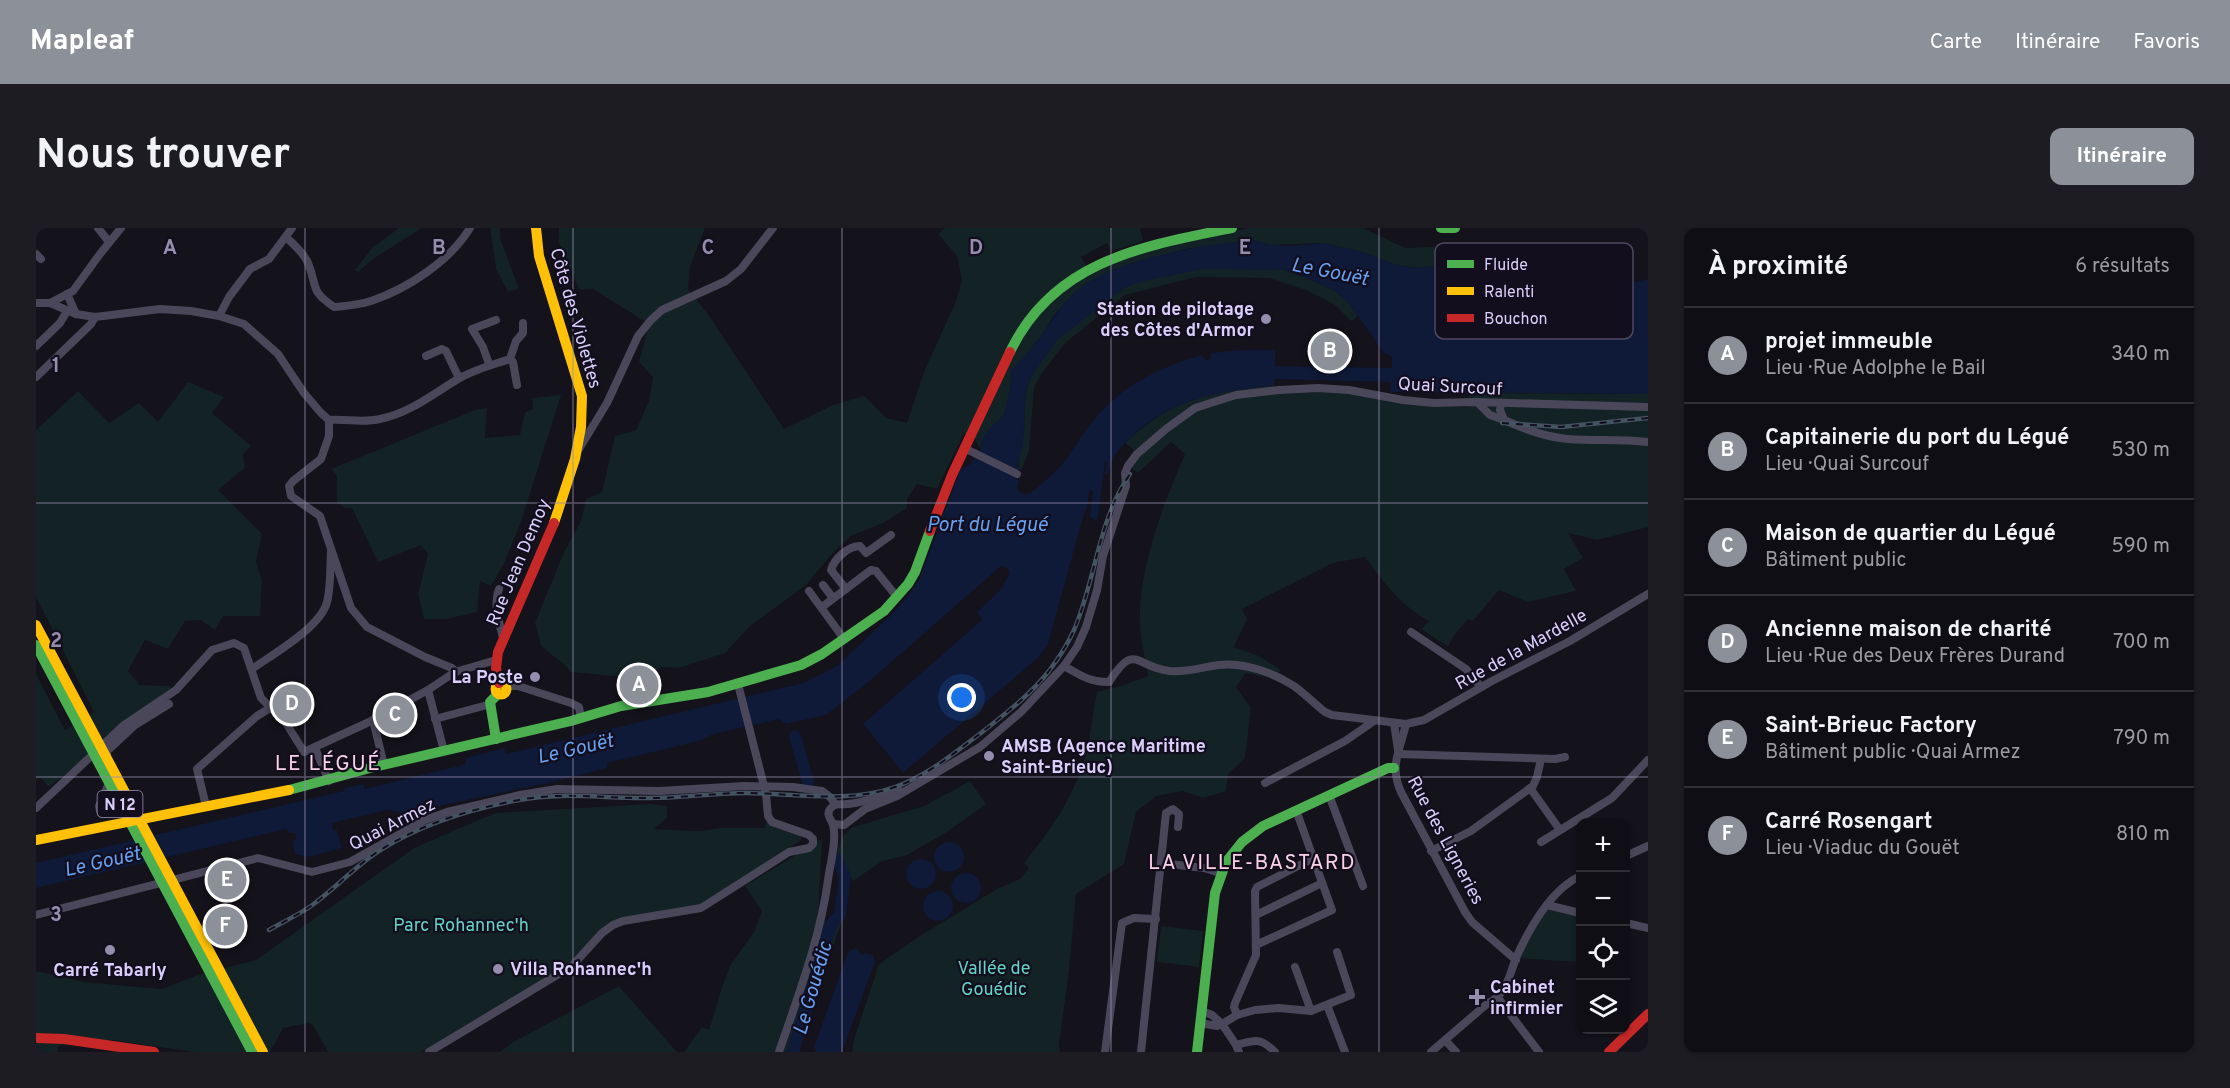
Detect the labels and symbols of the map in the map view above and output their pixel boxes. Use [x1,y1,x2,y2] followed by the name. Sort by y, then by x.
[163,236,177,262] text: A
[432,236,446,262] text: B
[702,236,714,262] text: C
[969,236,983,262] text: D
[1239,236,1251,262] text: E
[1435,243,1633,339] legend
[544,245,606,391] street label: Côte des Violettes
[1289,253,1371,293] water label: Le Gouët
[1484,256,1528,276] text: Fluide
[1484,283,1534,303] text: Ralenti
[1096,299,1254,343] place label: Station de pilotage des Côtes d'Armor
[1484,310,1548,330] text: Bouchon
[1259,312,1273,326] marker: Station de pilotage des Côtes d'Armor
[1310,328,1350,374] pin: B
[52,354,60,380] text: 1
[1397,373,1503,402] street label: Quai Surcouf
[482,495,557,630] street label: Rue Jean Demoy
[927,513,1049,539] water label: Port du Légué
[1452,605,1592,696] street label: Rue de la Mardelle
[50,629,62,655] text: 2
[620,662,658,708] pin: A
[451,667,523,690] place label: La Poste
[528,670,542,684] marker: La Poste
[272,682,312,726] pin: D
[947,683,976,712] your location
[376,692,414,738] pin: C
[535,728,617,771] water label: Le Gouët
[1001,736,1206,780] place label: AMSB (Agence Maritime Saint-Brieuc)
[982,749,996,763] marker: AMSB (Agence Maritime Saint-Brieuc)
[275,750,381,778] district label: LE LÉGUÉ
[1401,772,1488,909] street label: Rue des Ligneries
[98,791,142,817] road number: N 12
[345,794,440,857] street label: Quai Armez
[62,841,144,884] water label: Le Gouët
[1148,850,1356,877] district label: LA VILLE-BASTARD
[208,858,246,902] pin: E
[50,903,62,929] text: 3
[206,904,244,948] pin: F
[393,915,529,938] park label: Parc Rohannec'h
[788,938,840,1038] water label: Le Gouédic
[103,943,117,957] marker: Carré Tabarly
[958,958,1030,1002] park label: Vallée de Gouédic
[510,959,652,982] place label: Villa Rohannec'h
[53,960,167,983] place label: Carré Tabarly
[491,962,505,976] marker: Villa Rohannec'h
[1490,977,1564,1021] place label: Cabinet infirmier
[1468,988,1486,1006] marker: Cabinet infirmier

